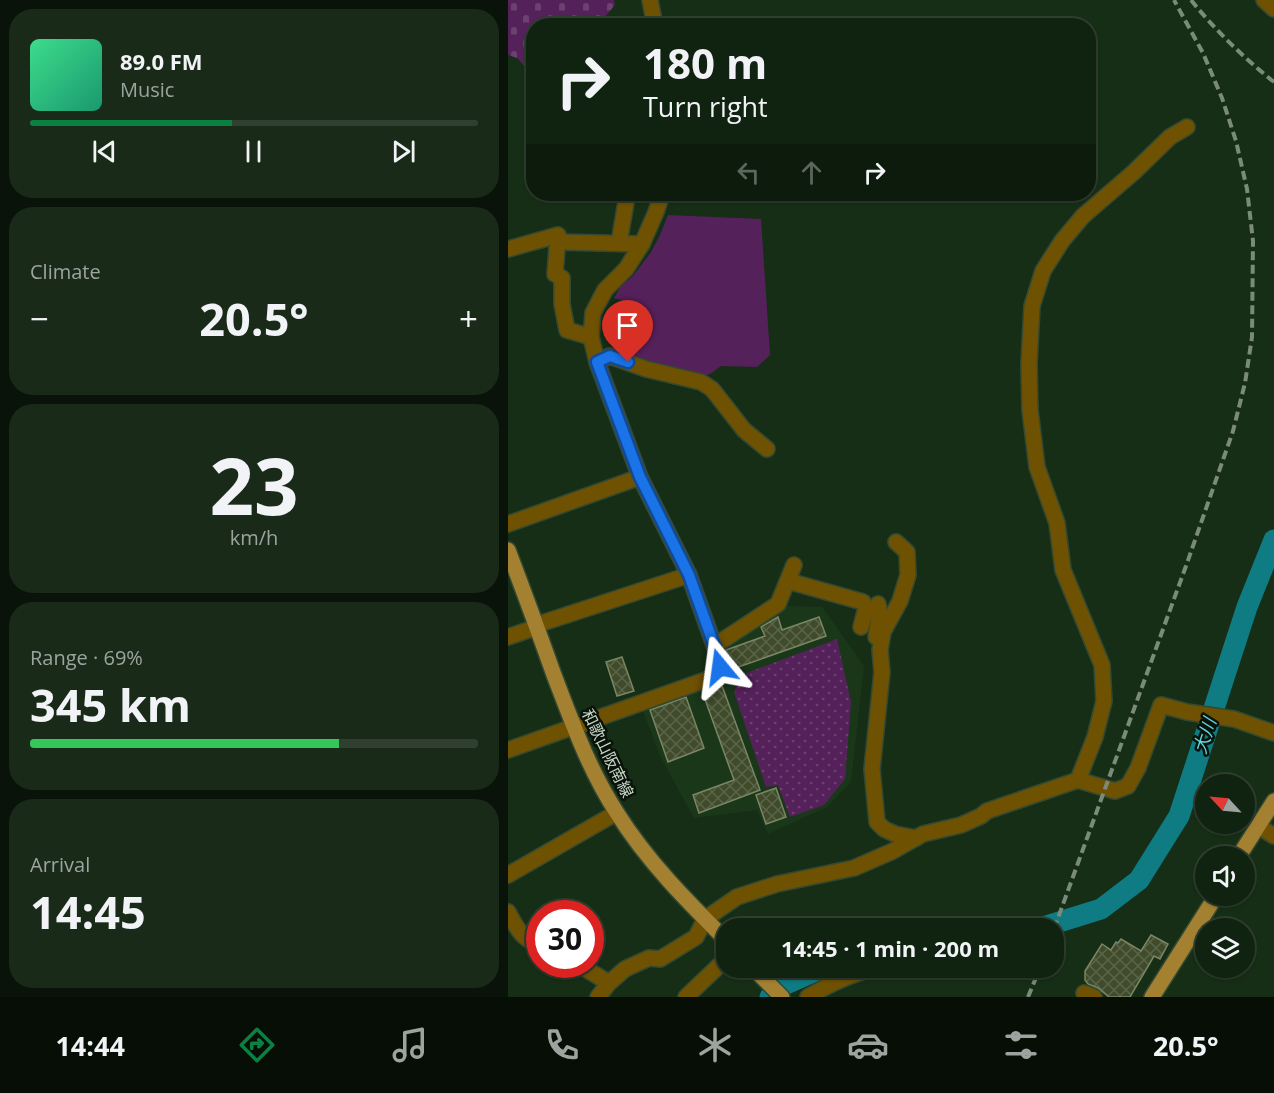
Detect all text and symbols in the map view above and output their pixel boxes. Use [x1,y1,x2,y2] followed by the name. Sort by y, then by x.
[643,34,767,91] text: 180 m
[544,42,622,120] icon: right
[120,46,203,76] text: 89.0 FM
[120,76,174,103] text: Music
[643,88,768,125] text: Turn right
[88,135,121,168] icon: previous
[237,135,270,168] icon: pause
[387,135,420,168] icon: next
[732,156,765,189] icon: left
[795,156,828,189] icon: ahead
[858,156,891,189] icon: right
[30,258,101,285] text: Climate
[199,288,309,349] text: 20.5°
[30,296,49,341] text: −
[459,296,478,341] text: +
[602,300,653,362] pin
[611,309,644,342] icon: arrive
[209,432,299,538] text: 23
[230,524,278,551] text: km/h
[688,635,752,699] position arrow
[30,644,143,671] text: Range · 69%
[30,674,191,735] text: 345 km
[577,705,639,801] street label: 和歌山阪南線
[1187,713,1222,757] water label: 大川
[1195,774,1255,834] north arrow
[1195,774,1255,978] map controls
[1195,846,1255,906] button: sound
[30,851,90,878] text: Arrival
[30,881,146,942] text: 14:45
[526,900,604,978] speed limit sign: 30
[1195,918,1255,978] button: layers
[781,933,999,963] text: 14:45 · 1 min · 200 m
[236,1024,278,1066] icon: directions
[389,1024,431,1066] icon: music
[541,1024,583,1066] icon: phone
[694,1024,736,1066] icon: climate
[847,1024,889,1066] icon: car
[1000,1024,1042,1066] icon: filters
[55,1027,125,1064] text: 14:44
[1153,1027,1218,1064] text: 20.5°

